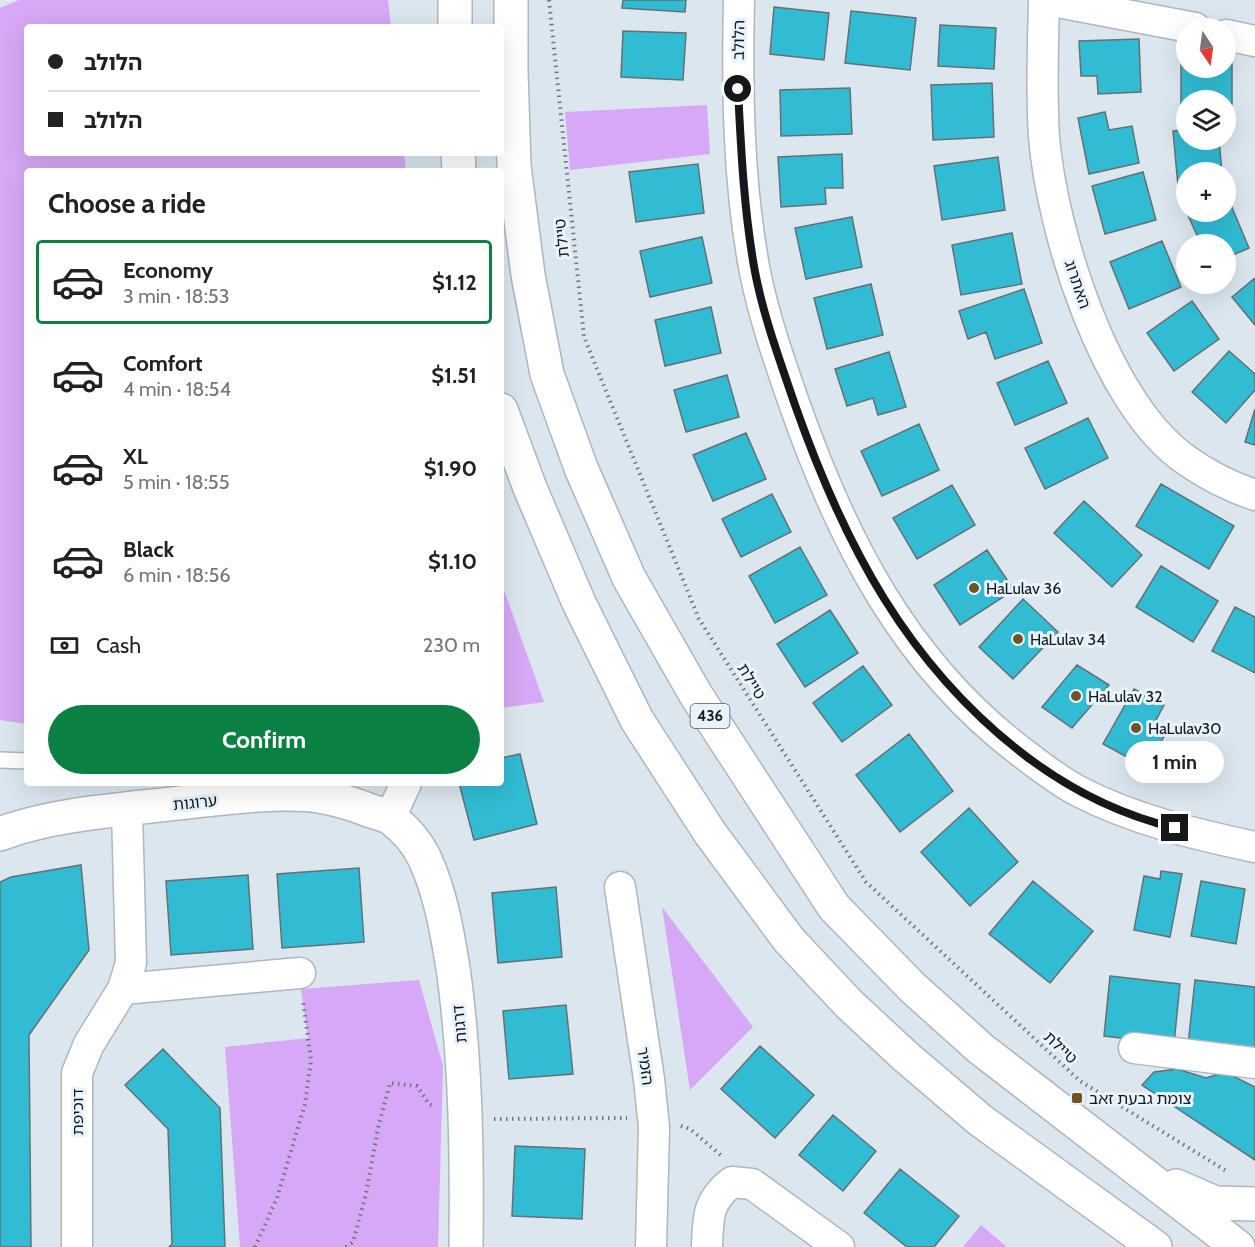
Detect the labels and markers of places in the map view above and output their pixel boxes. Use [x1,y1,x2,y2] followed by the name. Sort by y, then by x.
[986,579,1061,598] place label: HaLulav 36
[967,581,981,595] marker: HaLulav 36
[1030,630,1105,649] place label: HaLulav 34
[1011,632,1025,646] marker: HaLulav 34
[1088,687,1163,706] place label: HaLulav 32
[1069,689,1083,703] marker: HaLulav 32
[1148,719,1221,738] place label: HaLulav30
[1129,721,1143,735] marker: HaLulav30
[1089,1089,1192,1108] place label: צומת גבעת זאב
[1070,1091,1084,1105] marker: צומת גבעת זאב

